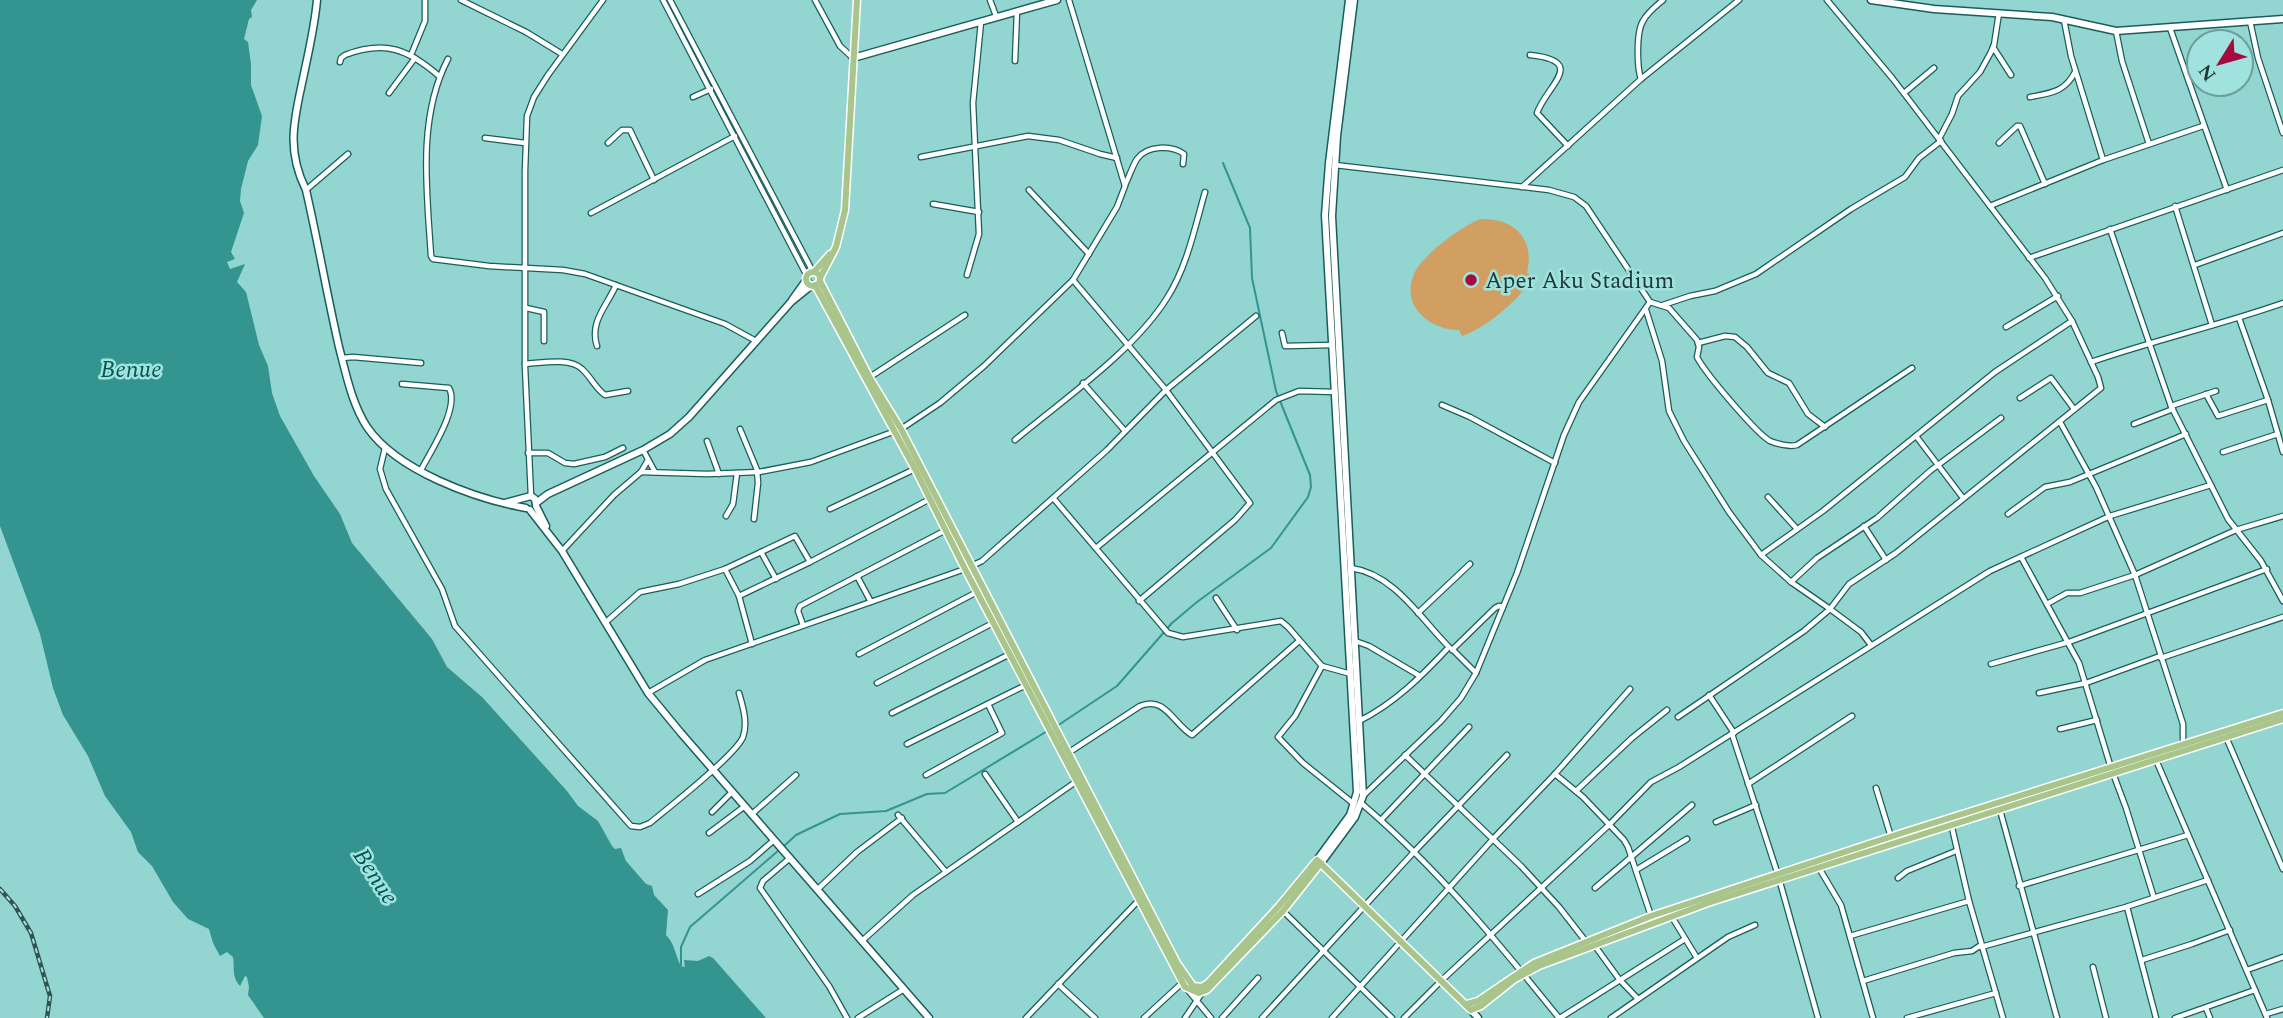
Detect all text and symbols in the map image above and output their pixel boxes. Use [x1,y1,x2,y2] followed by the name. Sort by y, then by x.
[2185,28,2255,98] north arrow
[2191,57,2224,87] text: N
[1485,264,1674,299] place label: Aper Aku Stadium
[1463,272,1479,288] marker: Aper Aku Stadium
[100,352,162,388] water label: Benue
[343,841,407,912] water label: Benue

